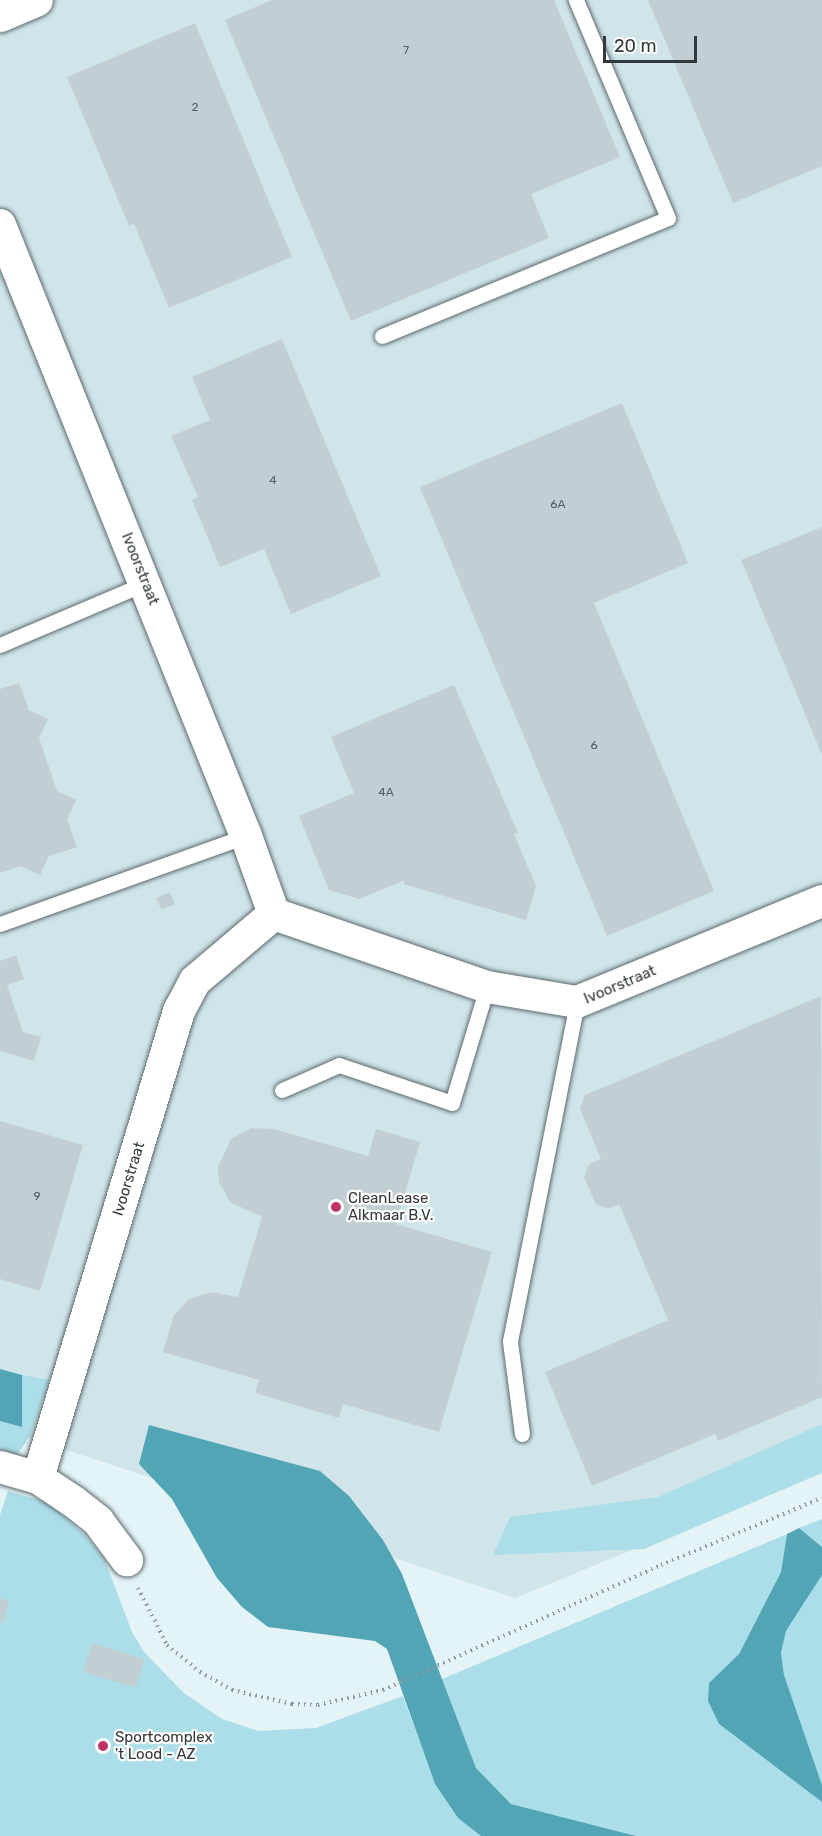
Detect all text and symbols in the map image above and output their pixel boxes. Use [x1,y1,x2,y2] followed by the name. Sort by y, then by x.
[606,24,700,62] scale bar
[614,35,656,57] text: 20 m
[403,44,409,58] house number: 7
[191,101,199,115] house number: 2
[269,474,277,488] house number: 4
[550,498,566,512] house number: 6A
[117,530,163,608] street label: Ivoorstraat
[590,739,598,753] house number: 6
[378,786,394,800] house number: 4A
[581,962,659,1008] street label: Ivoorstraat
[109,1140,149,1218] street label: Ivoorstraat
[348,1189,434,1224] place label: CleanLease Alkmaar B.V.
[33,1190,41,1204] house number: 9
[329,1200,343,1214] marker: CleanLease Alkmaar B.V.
[115,1728,213,1763] place label: Sportcomplex 't Lood - AZ
[96,1739,110,1753] marker: Sportcomplex 't Lood - AZ

